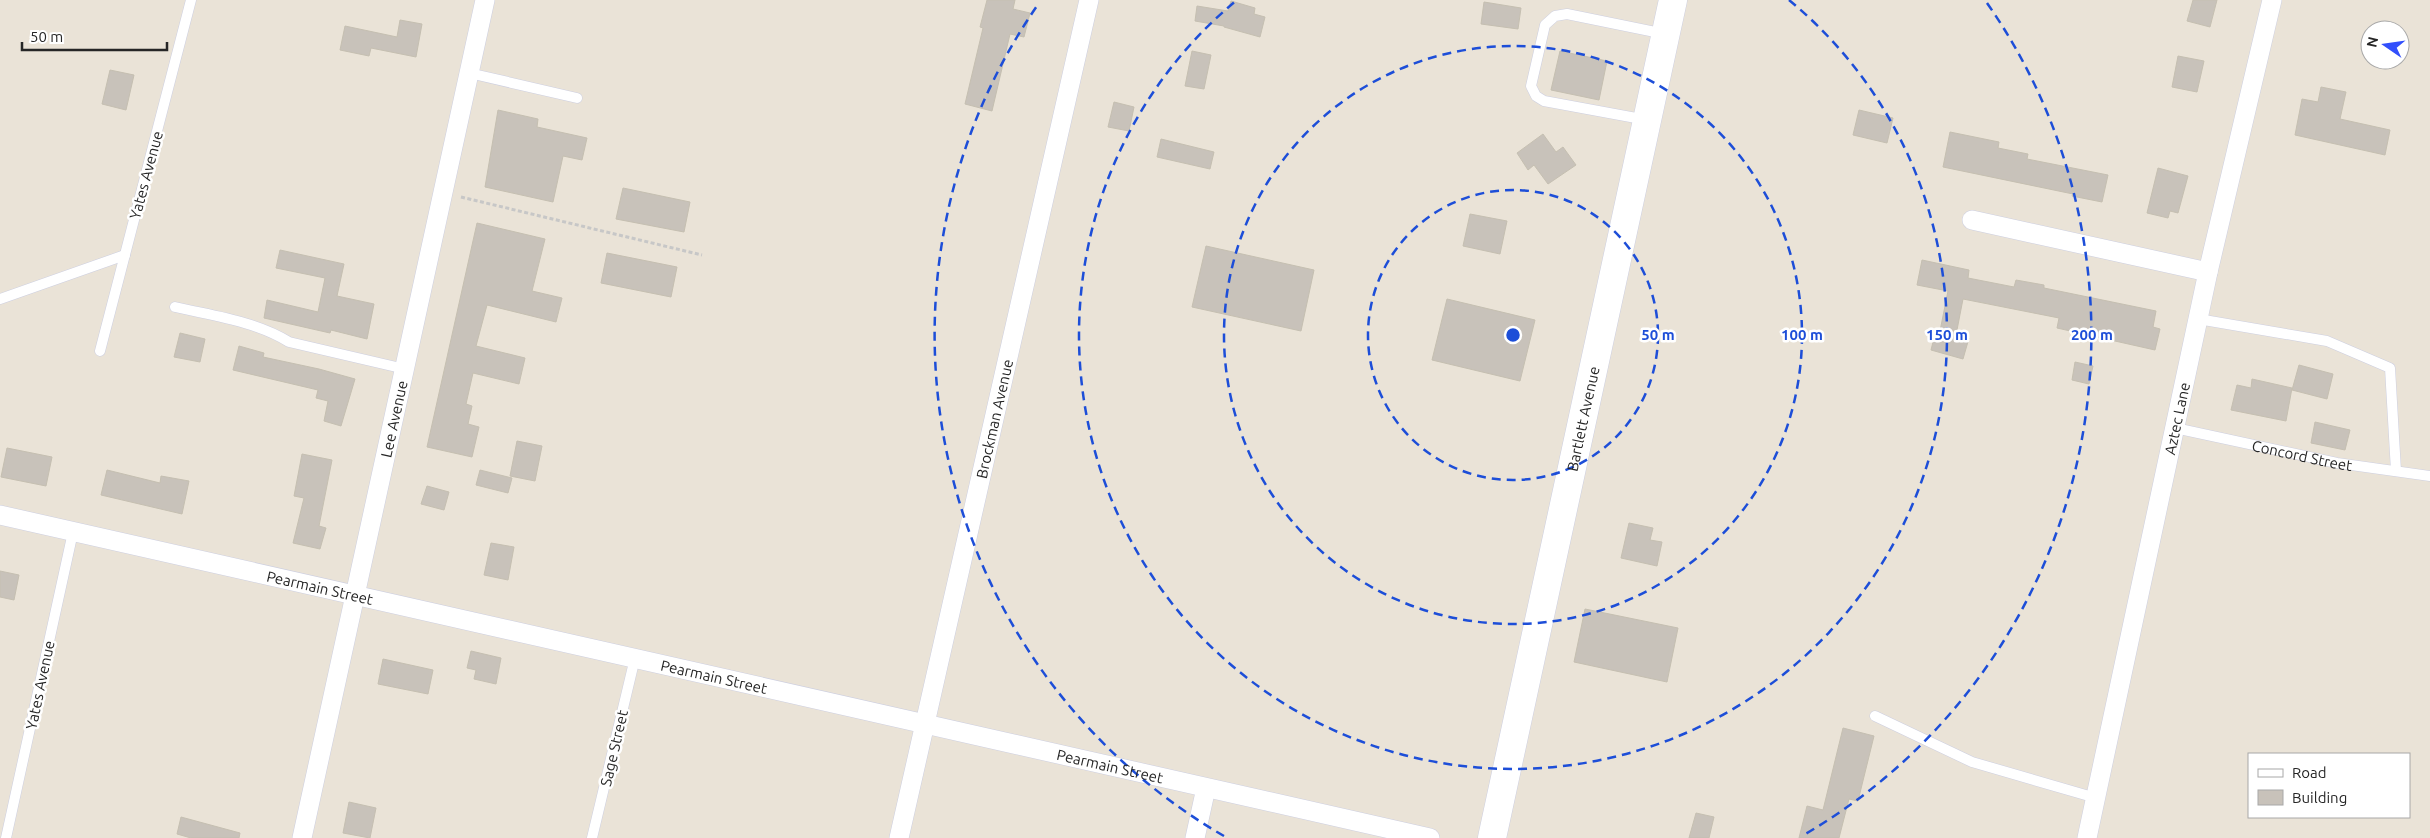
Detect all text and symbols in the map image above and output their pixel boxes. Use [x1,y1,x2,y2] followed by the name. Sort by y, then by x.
[22,20,168,52] scale bar
[2360,20,2410,70] north arrow
[30,28,63,45] text: 50 m
[2363,35,2381,49] text: N
[126,129,166,221] street label: Yates Avenue
[1504,326,1522,344] centre of rings
[1641,326,1675,343] text: 50 m
[1781,326,1823,343] text: 100 m
[1926,326,1968,343] text: 150 m
[2071,326,2113,343] text: 200 m
[972,357,1016,480] street label: Brockman Avenue
[1563,365,1602,473] street label: Bartlett Avenue
[377,379,410,459] street label: Lee Avenue
[2161,381,2193,456] street label: Aztec Lane
[2250,436,2353,474] street label: Concord Street
[265,567,375,608] street label: Pearmain Street
[22,639,58,731] street label: Yates Avenue
[659,656,769,697] street label: Pearmain Street
[597,708,631,788] street label: Sage Street
[1055,745,1165,786] street label: Pearmain Street
[2248,753,2410,818] legend
[2292,764,2327,781] text: Road
[2292,789,2347,806] text: Building

